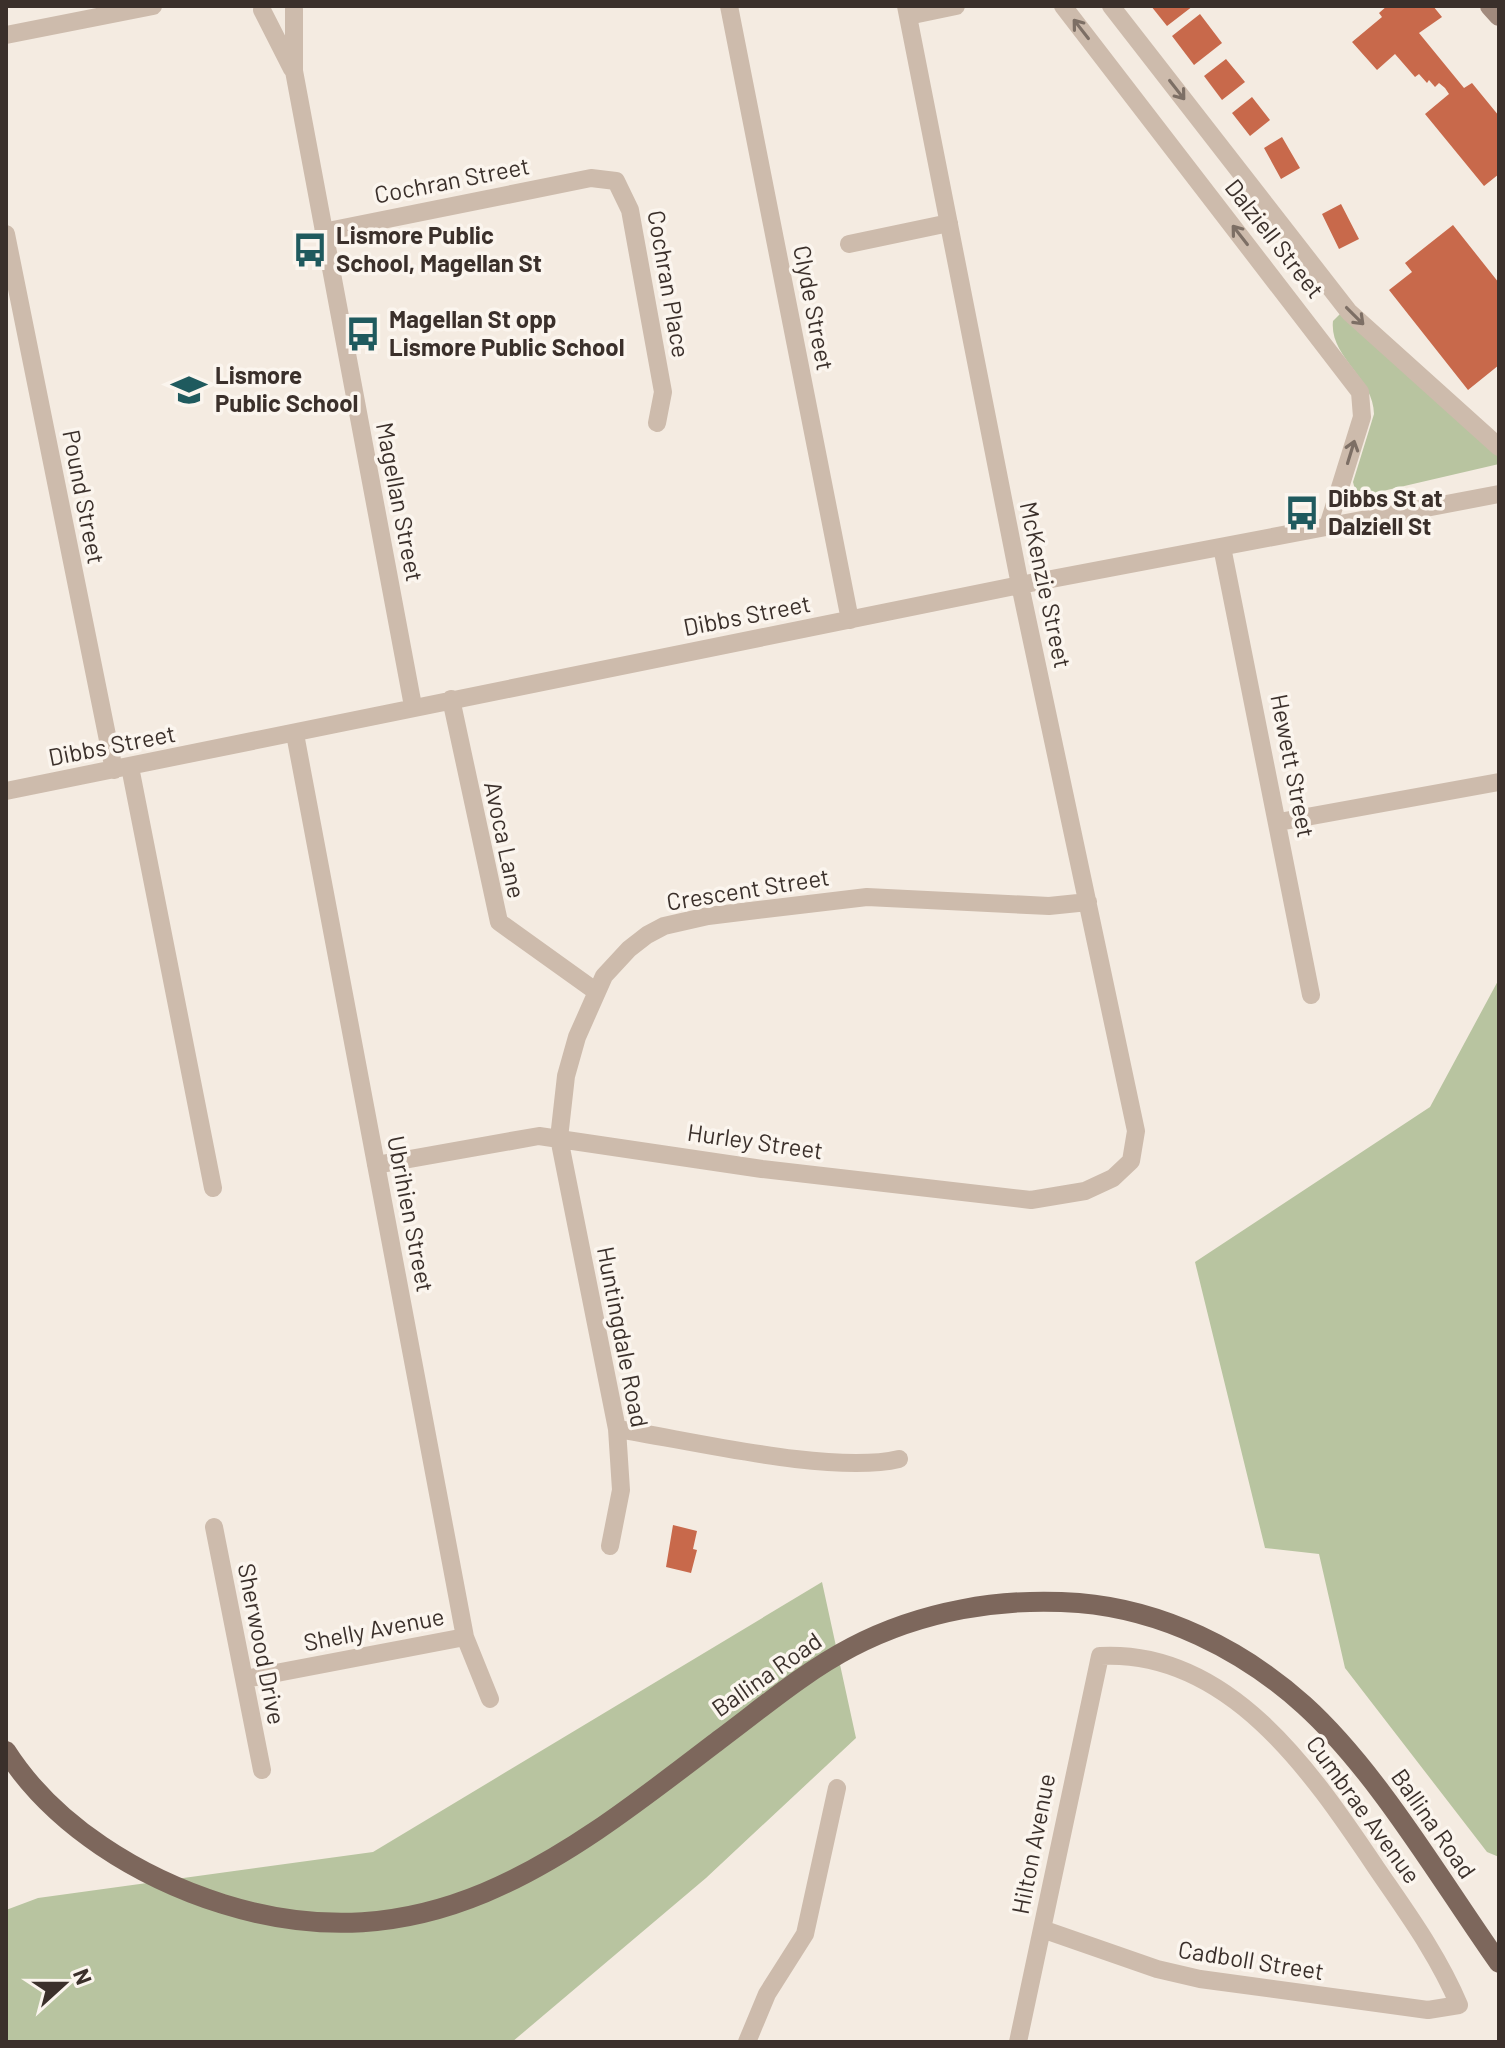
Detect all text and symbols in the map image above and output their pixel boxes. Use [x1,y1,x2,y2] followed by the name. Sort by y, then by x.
[1072,19,1089,40] one-way arrow
[1168,79,1185,100] one-way arrow
[372,150,532,209] street label: Cochran Street
[1220,173,1331,304] street label: Dalziell Street
[642,208,697,360] street label: Cochran Place
[336,220,542,277] place label: Lismore Public School, Magellan St
[1231,224,1248,246] one-way arrow
[291,231,329,269] bus stop icon: Lismore Public School, Magellan St
[788,243,841,373] street label: Clyde Street
[389,304,625,361] place label: Magellan St opp Lismore Public School
[1345,306,1365,325] one-way arrow
[344,315,382,353] bus stop icon: Magellan St opp Lismore Public School
[215,360,358,417] place label: Lismore Public School
[170,371,208,409] school or university icon: Lismore Public School
[371,420,430,584] street label: Magellan Street
[57,427,112,566] street label: Pound Street
[1344,439,1359,465] one-way arrow
[1328,483,1443,540] place label: Dibbs St at Dalziell St
[1283,494,1321,532] bus stop icon: Dibbs St at Dalziell St
[1015,499,1078,671] street label: McKenzie Street
[681,588,813,641] street label: Dibbs Street
[1265,692,1322,840] street label: Hewett Street
[46,718,178,771] street label: Dibbs Street
[479,778,532,901] street label: Avoca Lane
[664,861,831,916] street label: Crescent Street
[686,1117,825,1164] street label: Hurley Street
[382,1133,441,1294] street label: Ubrihien Street
[592,1244,655,1430] street label: Huntingdale Road
[233,1561,292,1727] street label: Sherwood Drive
[301,1601,447,1656] street label: Shelly Avenue
[706,1625,827,1722] street label: Ballina Road
[1301,1730,1427,1889] street label: Cumbrae Avenue
[1386,1763,1483,1884] street label: Ballina Road
[1005,1771,1060,1917] street label: Hilton Avenue
[1176,1934,1326,1985] street label: Cadboll Street
[24,1944,104,2024] north arrow
[69,1965,98,1988] text: N

